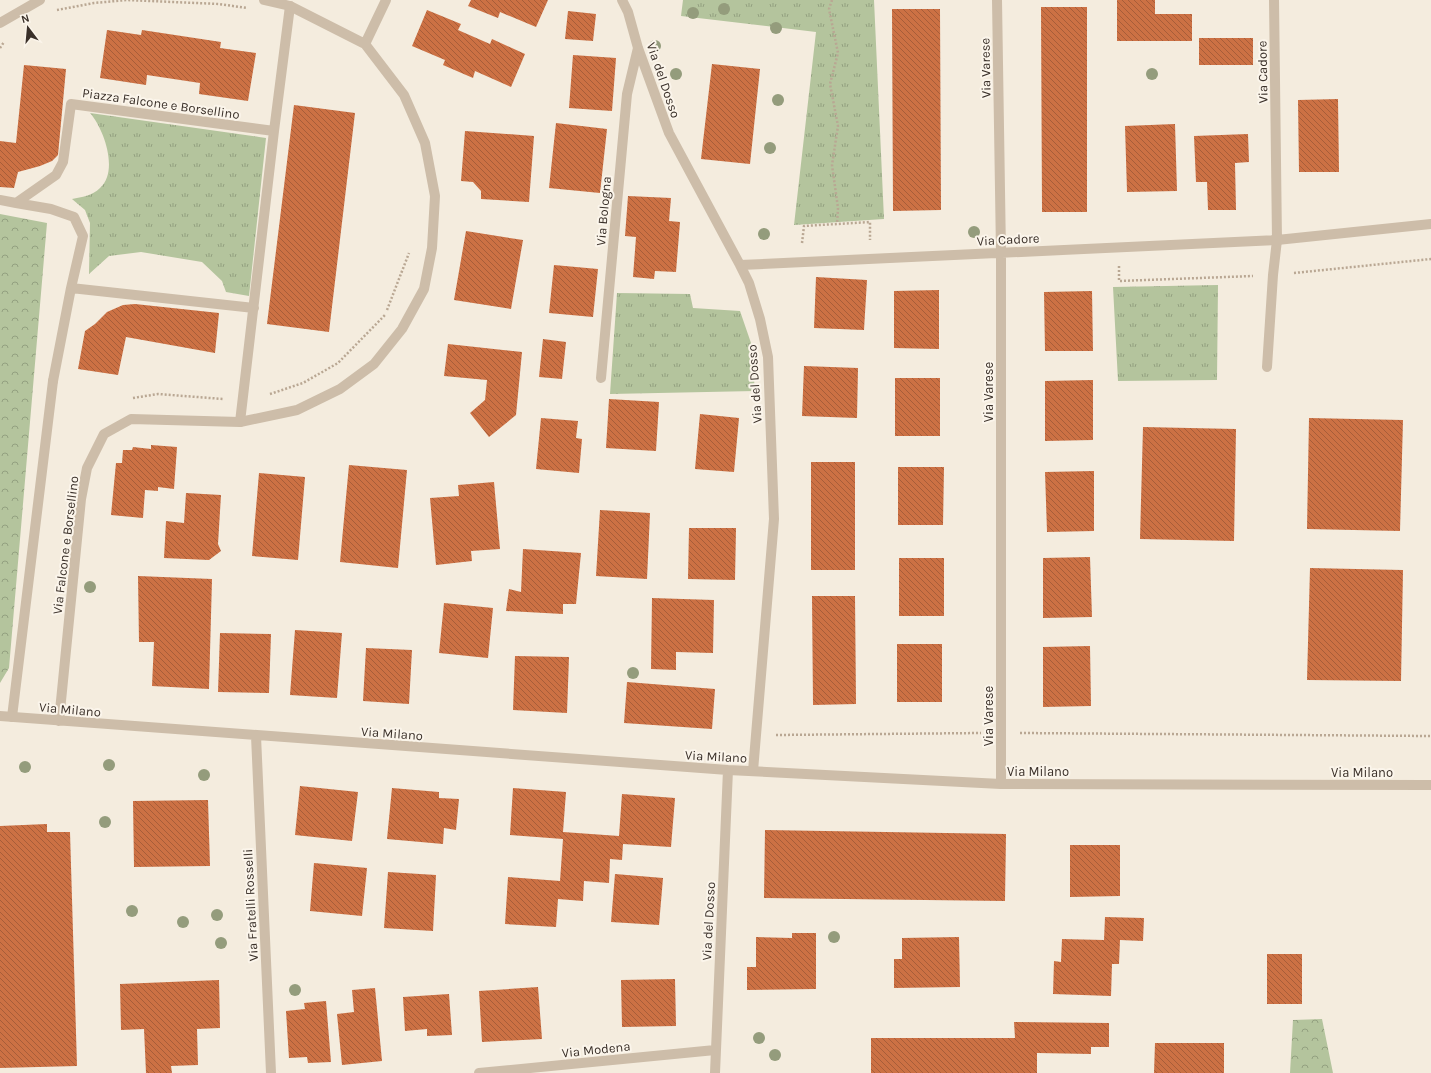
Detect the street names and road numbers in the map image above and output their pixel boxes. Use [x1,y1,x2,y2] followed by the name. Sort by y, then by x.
[977,37,994,98] street label: Via Varese
[644,40,683,120] street label: Via del Dosso
[1254,40,1271,103] street label: Via Cadore
[81,85,241,122] street label: Piazza Falcone e Borsellino
[593,176,614,246] street label: Via Bologna
[976,230,1040,249] street label: Via Cadore
[744,344,765,424] street label: Via del Dosso
[981,361,996,422] street label: Via Varese
[50,475,81,615] street label: Via Falcone e Borsellino
[981,685,996,746] street label: Via Varese
[38,699,102,720] street label: Via Milano
[360,724,423,743] street label: Via Milano
[685,747,747,766] street label: Via Milano
[1007,764,1069,779] street label: Via Milano
[1331,765,1393,780] street label: Via Milano
[240,848,261,962] street label: Via Fratelli Rosselli
[699,881,718,961] street label: Via del Dosso
[561,1038,631,1061] street label: Via Modena

